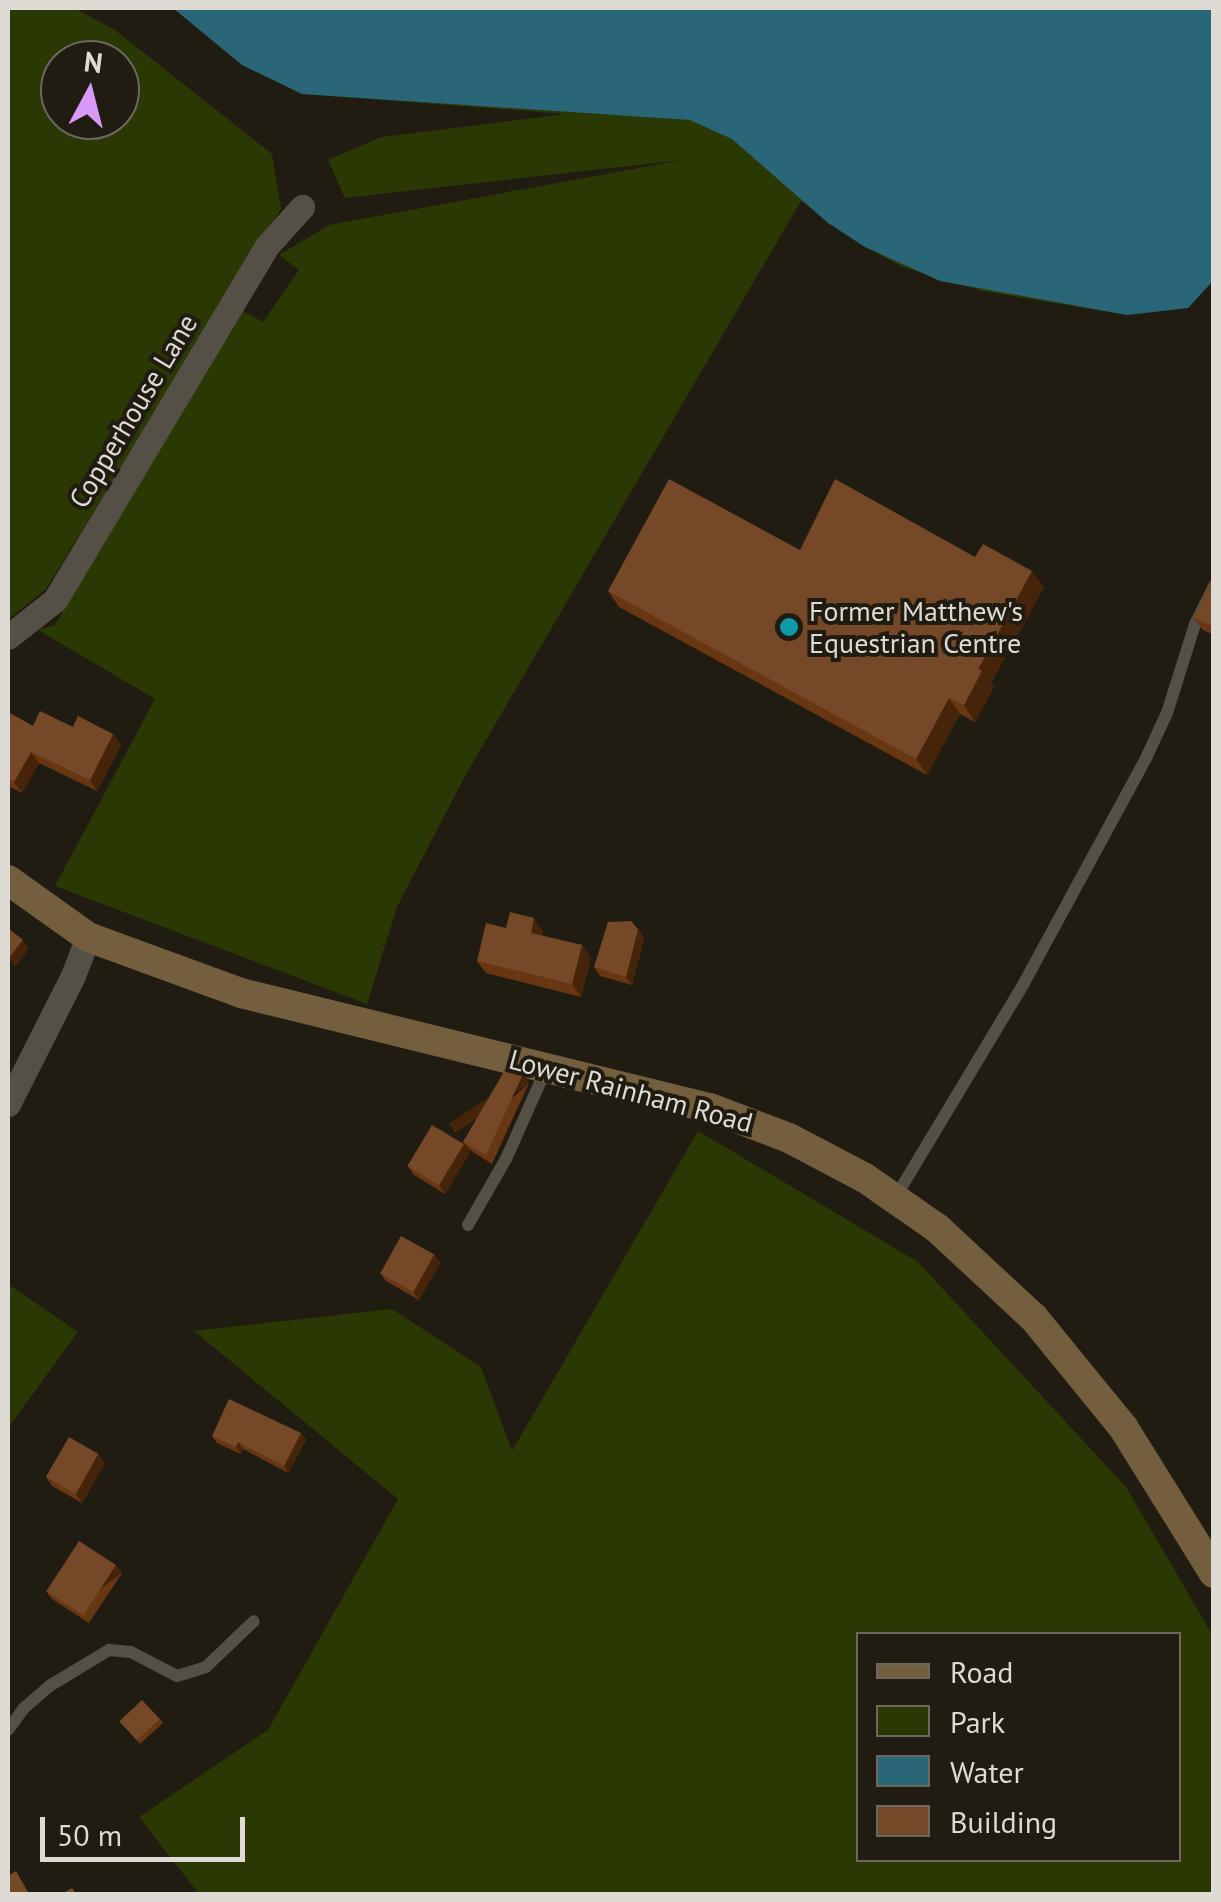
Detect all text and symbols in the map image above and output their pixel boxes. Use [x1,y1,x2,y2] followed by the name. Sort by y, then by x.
[40,40,140,140] north arrow
[82,42,105,81] text: N
[62,308,204,514] street label: Copperhouse Lane
[809,594,1023,660] place label: Former Matthew's Equestrian Centre
[778,616,800,638] marker: Former Matthew's Equestrian Centre
[506,1042,756,1140] street label: Lower Rainham Road
[856,1632,1181,1862] legend
[950,1652,1014,1691] text: Road
[950,1702,1005,1741] text: Park
[950,1752,1024,1791] text: Water
[45,1797,250,1859] scale bar
[950,1802,1057,1841] text: Building
[57,1815,122,1854] text: 50 m

